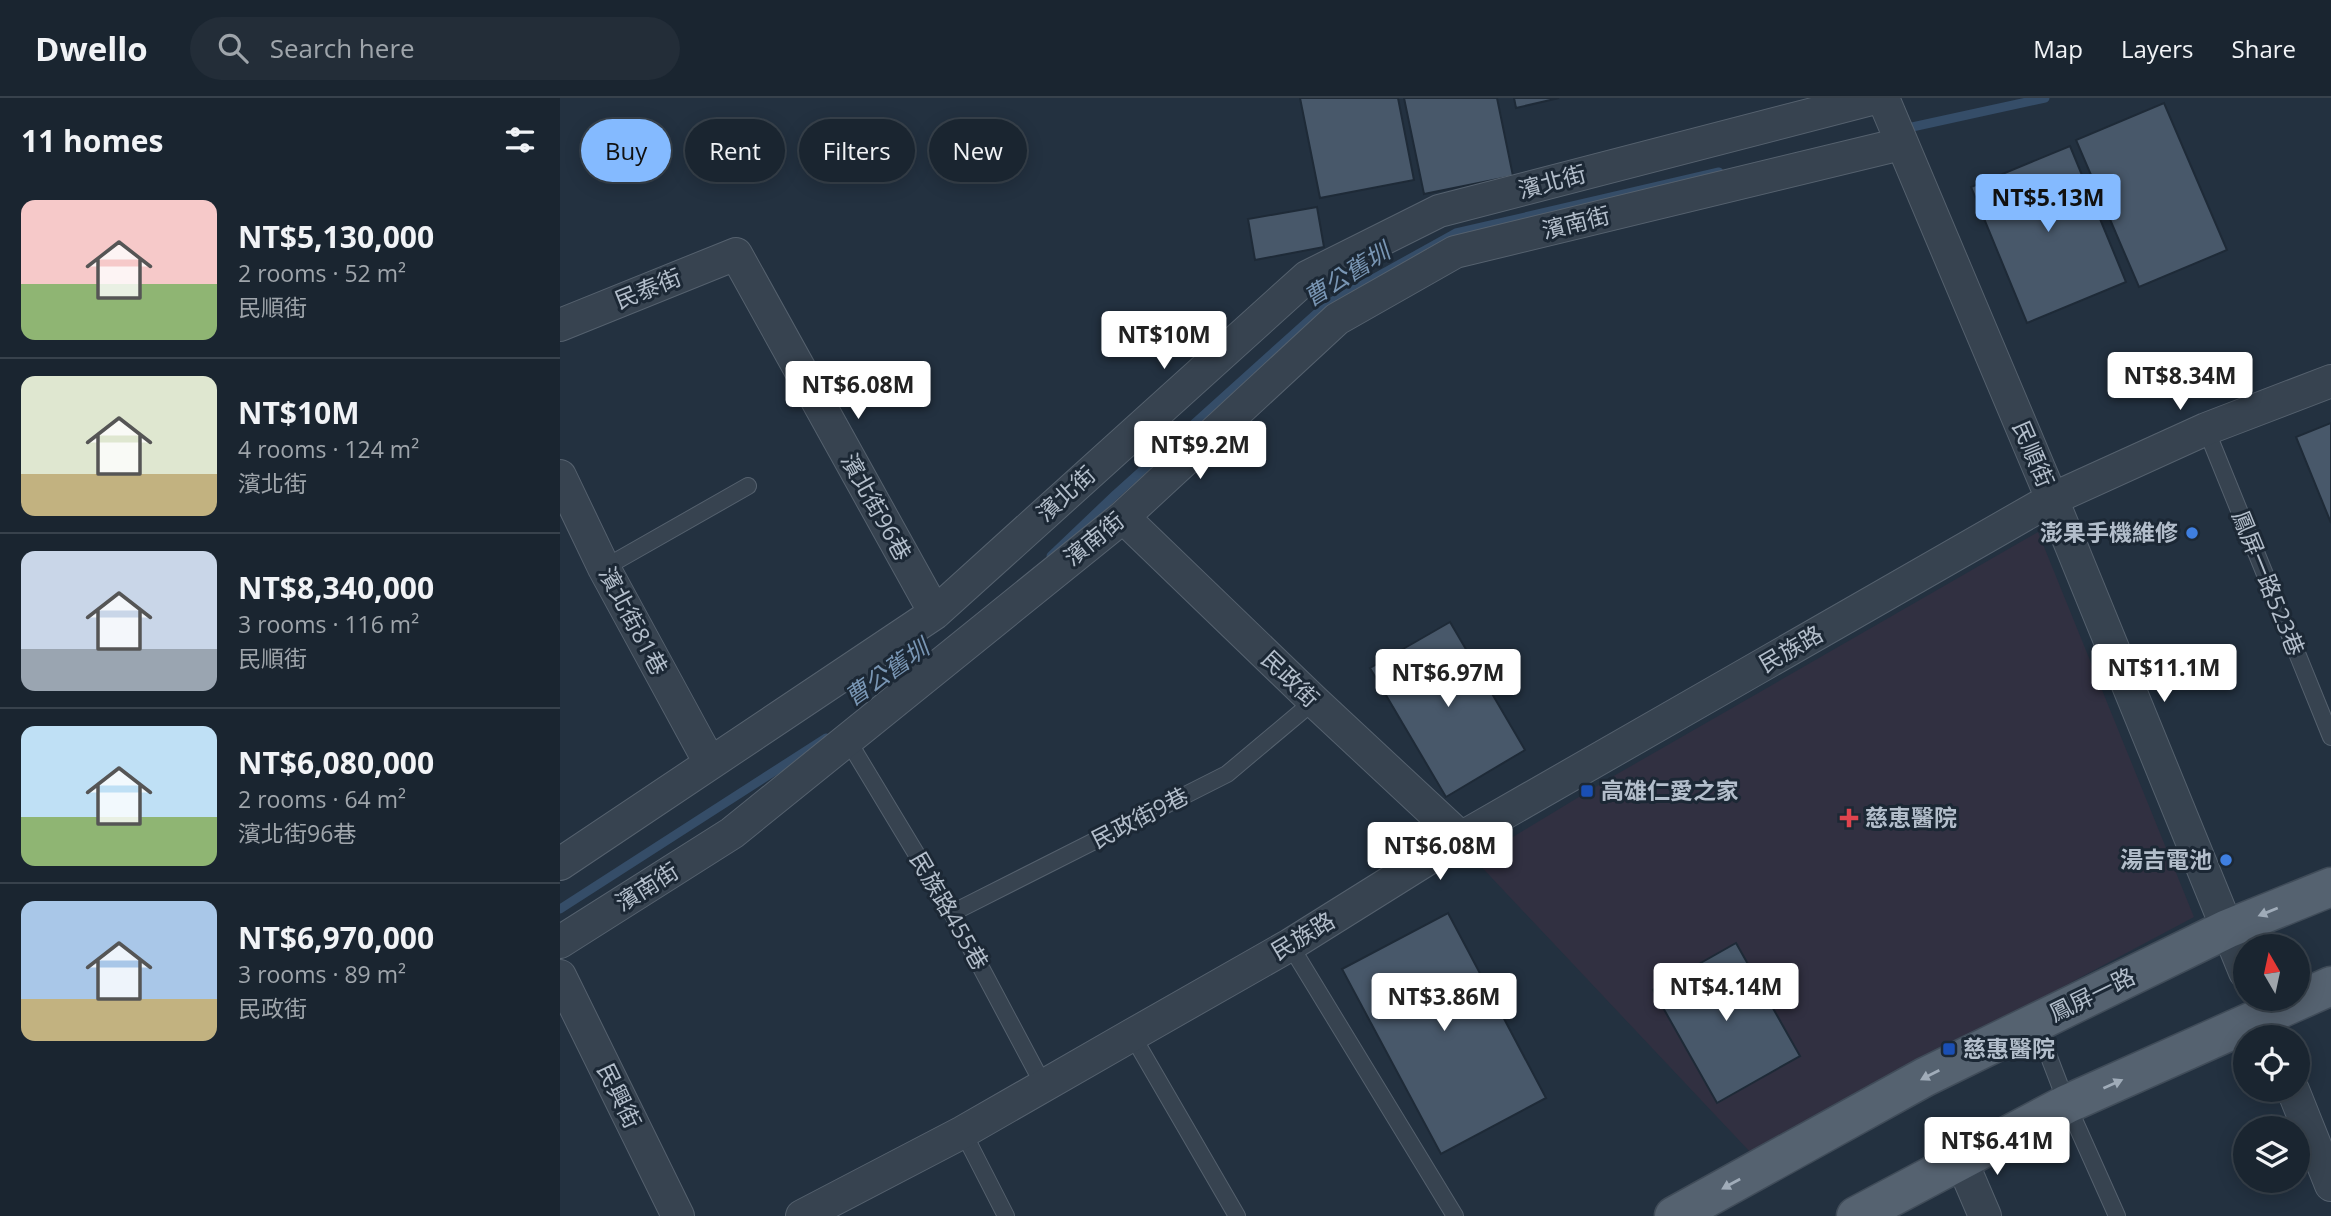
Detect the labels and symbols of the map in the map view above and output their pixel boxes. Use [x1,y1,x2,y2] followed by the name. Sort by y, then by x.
[1514,157,1589,205] street label: 濱北街
[1976,174,2120,234] pin: NT$5.13M
[1538,198,1613,246] street label: 濱南街
[1297,233,1398,313] water label: 曹公舊圳
[610,260,686,316] street label: 民泰街
[1107,312,1221,371] pin: NT$10M
[2108,352,2252,412] pin: NT$8.34M
[786,362,930,421] pin: NT$6.08M
[2006,416,2062,492] street label: 民順街
[1135,422,1265,481] pin: NT$9.2M
[834,447,920,566] street label: 濱北街96巷
[1029,458,1102,528] street label: 濱北街
[1056,504,1130,572] street label: 濱南街
[2225,505,2313,660] street label: 鳳屏一路523巷
[2040,516,2178,548] place label: 澎果手機維修
[2184,525,2200,541] marker: 澎果手機維修
[592,561,676,680] street label: 濱北街81巷
[1753,617,1828,679] street label: 民族路
[837,629,937,713] water label: 曹公舊圳
[1255,643,1327,714] street label: 民政街
[2092,644,2236,704] pin: NT$11.1M
[1376,650,1520,709] pin: NT$6.97M
[1601,774,1739,806] place label: 高雄仁愛之家
[1085,779,1194,855] street label: 民政街9巷
[1579,783,1595,799] marker: 高雄仁愛之家
[1865,801,1957,833] place label: 慈恵醫院
[1839,808,1859,828] marker: 慈恵醫院
[1368,822,1512,882] pin: NT$6.08M
[2120,843,2212,875] place label: 湯吉電池
[903,846,997,975] street label: 民族路455巷
[2218,852,2234,868] marker: 湯吉電池
[609,854,684,918] street label: 濱南街
[1265,904,1340,967] street label: 民族路
[2257,907,2278,918] one-way arrow
[2233,934,2310,1012] north arrow
[2043,960,2140,1029] street label: 鳳屏一路
[1654,964,1798,1023] pin: NT$4.14M
[1372,974,1516,1033] pin: NT$3.86M
[1963,1032,2055,1064] place label: 慈惠醫院
[1941,1041,1957,1057] marker: 慈惠醫院
[590,1058,649,1134] street label: 民興街
[1920,1069,1940,1080] one-way arrow
[2103,1078,2123,1090] one-way arrow
[1925,1118,2069,1177] pin: NT$6.41M
[1721,1179,1741,1190] one-way arrow

